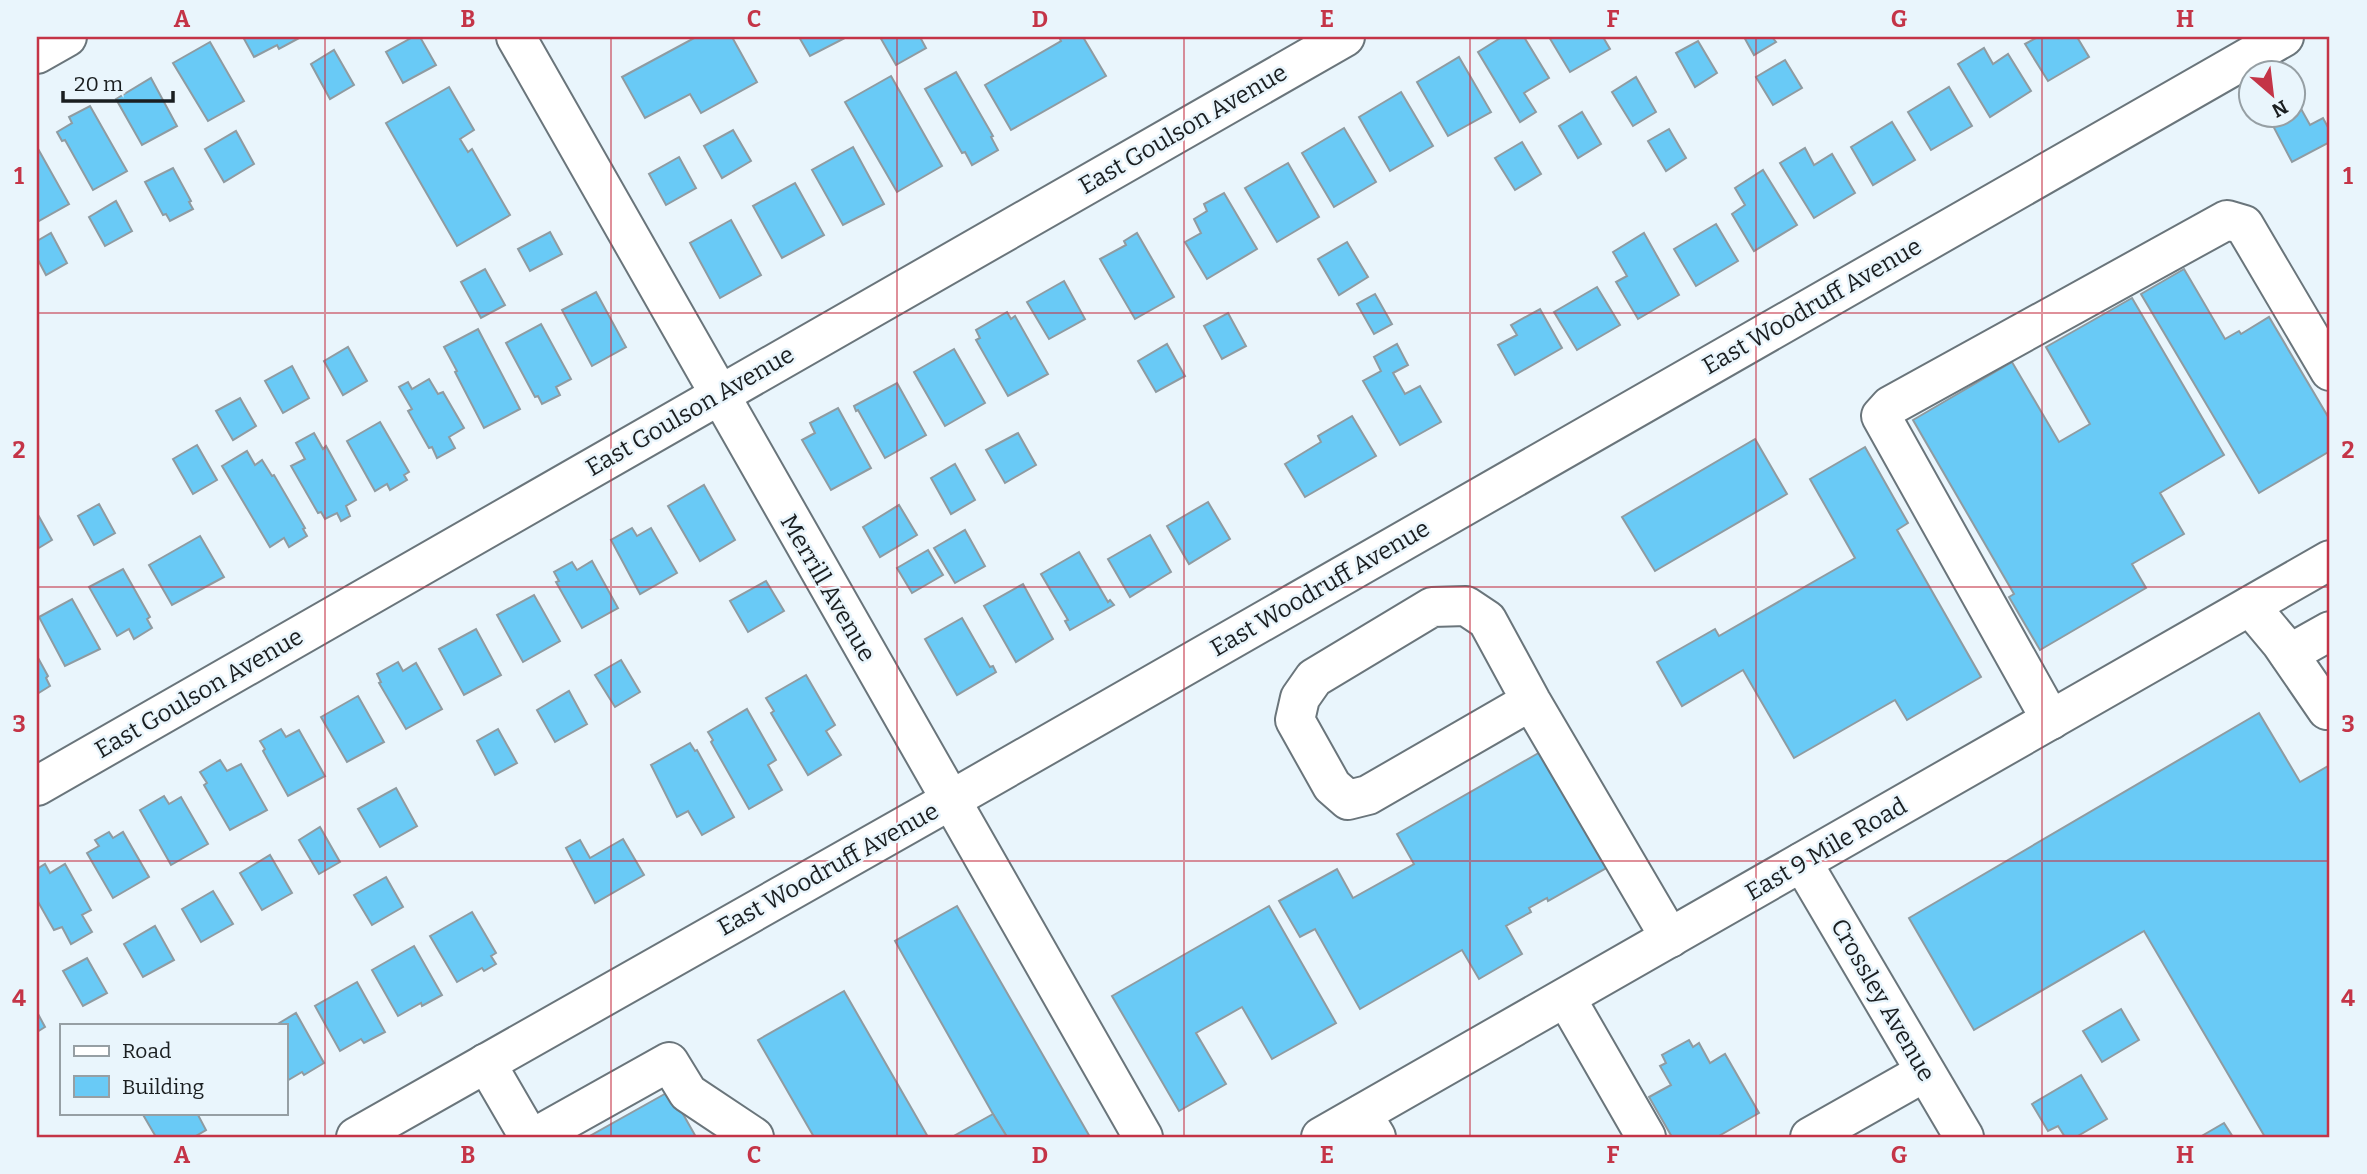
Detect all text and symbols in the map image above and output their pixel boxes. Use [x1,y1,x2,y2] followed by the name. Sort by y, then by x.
[174,5,191,33] text: A
[461,5,475,33] text: B
[747,5,761,33] text: C
[1032,5,1048,33] text: D
[1320,5,1334,33] text: E
[1607,5,1620,33] text: F
[1891,5,1908,33] text: G
[2176,5,2194,33] text: H
[1074,58,1292,200] street label: East Goulson Avenue
[63,60,173,104] scale bar
[2238,60,2308,130] north arrow
[74,71,123,97] text: 20 m
[2268,95,2292,122] text: N
[14,162,24,190] text: 1
[2343,162,2353,190] text: 1
[1698,232,1926,380] street label: East Woodruff Avenue
[581,340,799,482] street label: East Goulson Avenue
[13,436,26,464] text: 2
[2342,436,2355,464] text: 2
[775,510,881,666] street label: Merrill Avenue
[1206,514,1434,662] street label: East Woodruff Avenue
[90,622,308,764] street label: East Goulson Avenue
[12,710,26,738] text: 3
[2341,710,2355,738] text: 3
[1741,792,1911,906] street label: East 9 Mile Road
[713,797,943,941] street label: East Woodruff Avenue
[1825,914,1941,1086] street label: Crossley Avenue
[12,984,26,1012] text: 4
[2341,984,2355,1012] text: 4
[60,1024,287,1114] legend
[122,1038,171,1064] text: Road
[122,1074,205,1100] text: Building
[174,1141,191,1169] text: A
[461,1141,475,1169] text: B
[747,1141,761,1169] text: C
[1032,1141,1048,1169] text: D
[1320,1141,1334,1169] text: E
[1607,1141,1620,1169] text: F
[1891,1141,1908,1169] text: G
[2176,1141,2194,1169] text: H

